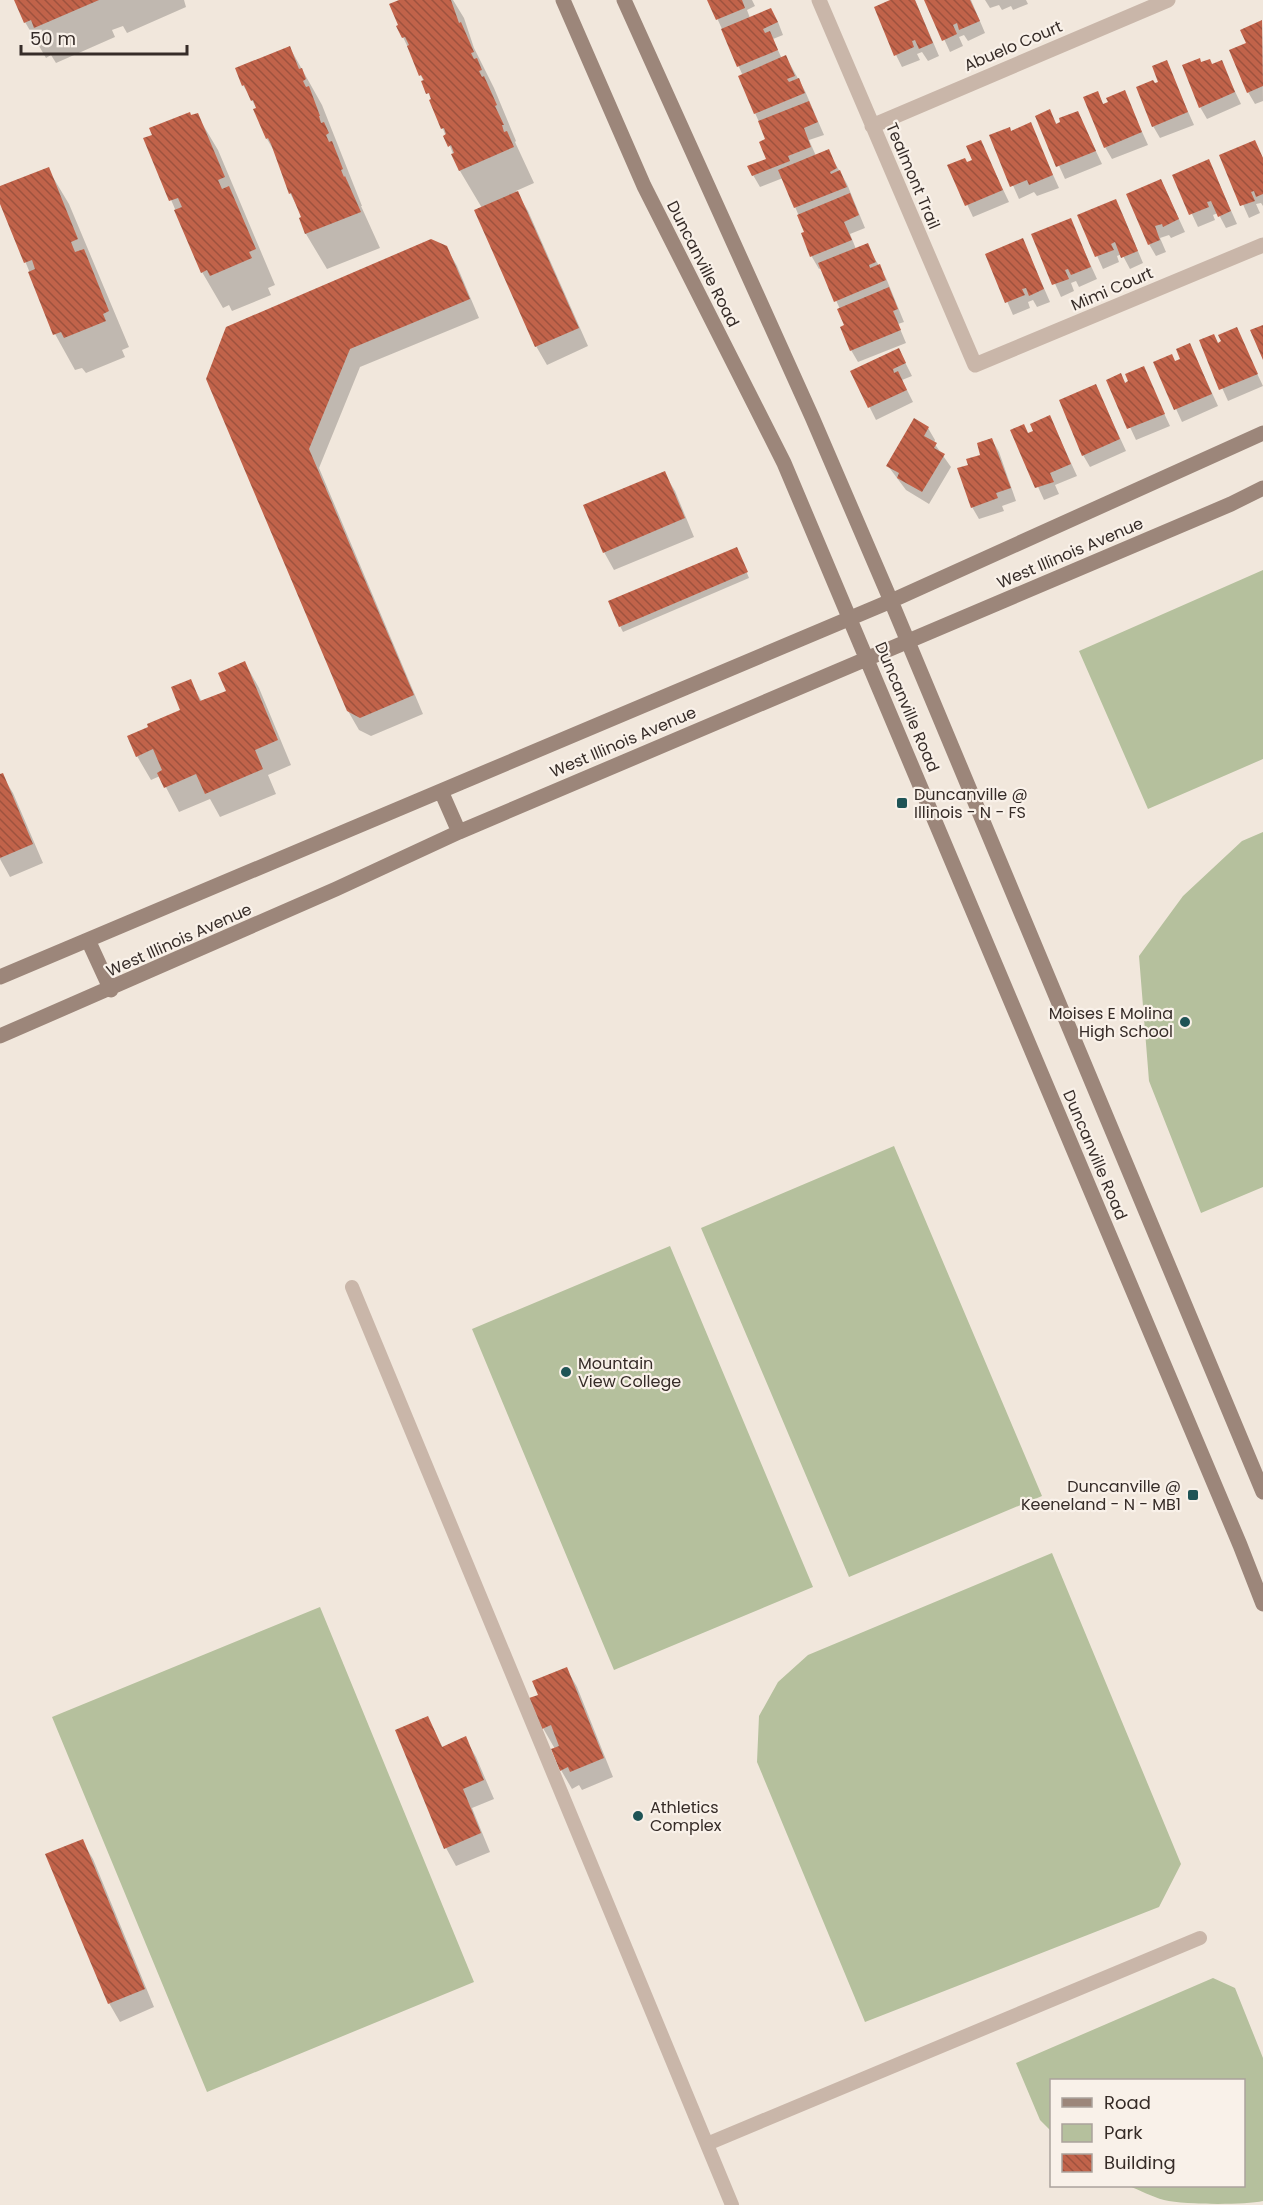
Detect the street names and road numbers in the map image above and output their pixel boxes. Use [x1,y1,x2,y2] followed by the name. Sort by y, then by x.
[960,15,1066,77] street label: Abuelo Court
[880,119,946,233] street label: Tealmont Trail
[661,197,745,331] street label: Duncanville Road
[1067,261,1157,317] street label: Mimi Court
[993,512,1147,594] street label: West Illinois Avenue
[869,638,945,776] street label: Duncanville Road
[546,701,700,783] street label: West Illinois Avenue
[103,898,255,982] street label: West Illinois Avenue
[1057,1086,1133,1224] street label: Duncanville Road

